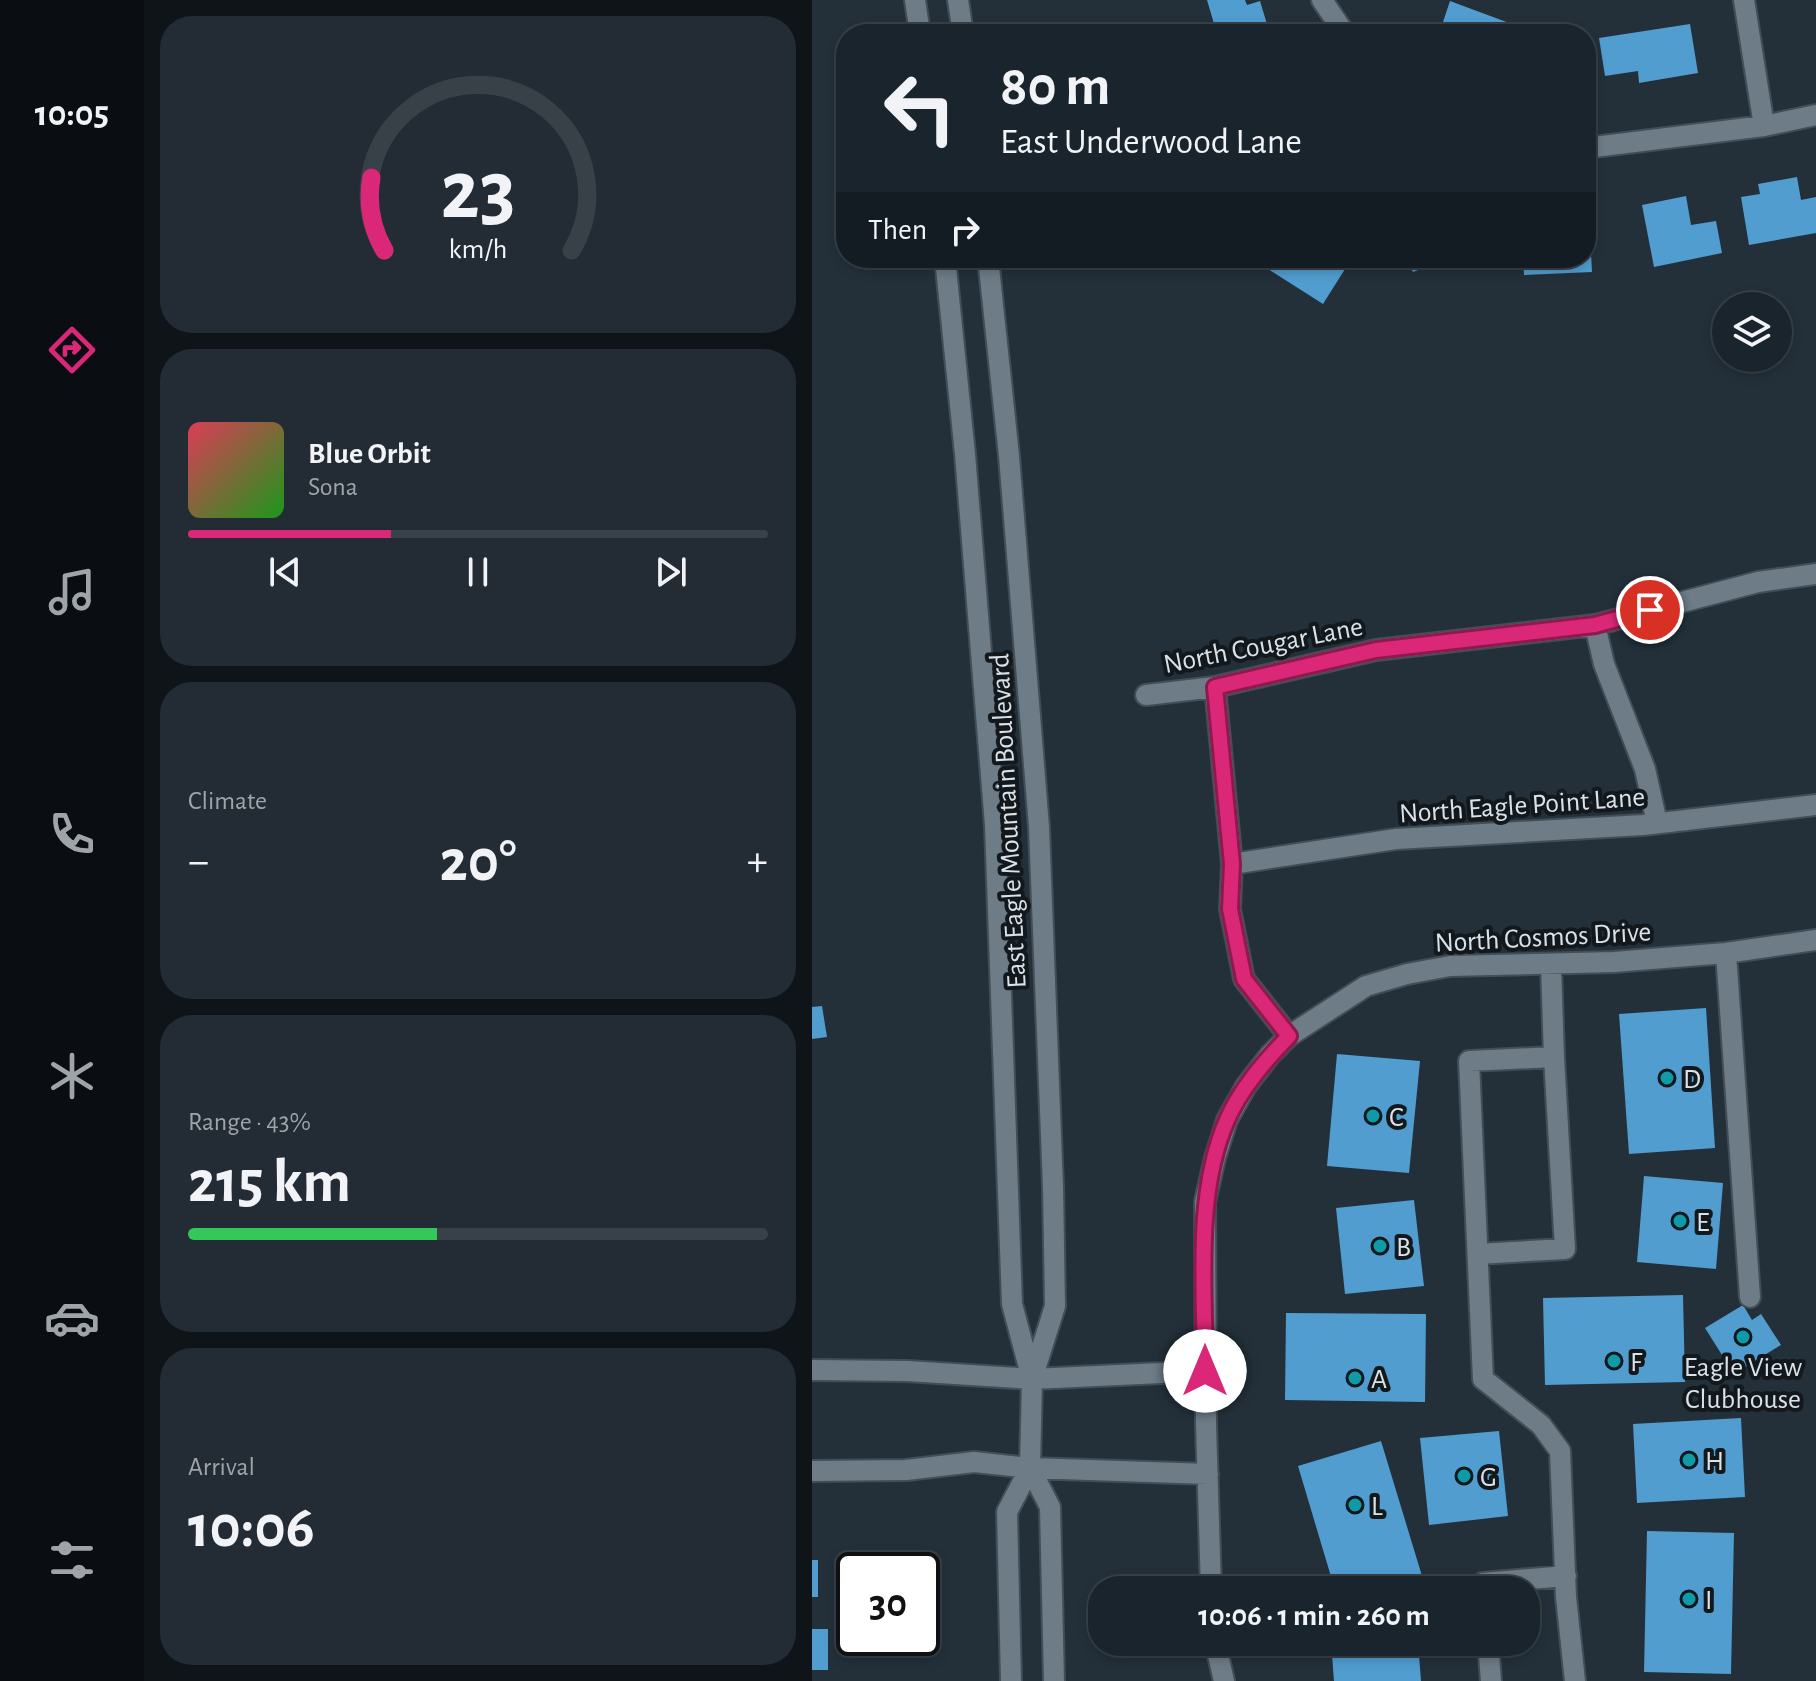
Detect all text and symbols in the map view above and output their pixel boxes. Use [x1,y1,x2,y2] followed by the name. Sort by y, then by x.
[868,56,972,160] icon: left
[1000,59,1110,115] text: 80 m
[35,96,109,132] text: 10:05
[1000,124,1302,160] text: East Underwood Lane
[440,149,516,233] text: 23
[943,208,987,252] icon: right
[868,215,927,245] text: Then
[449,235,507,264] text: km/h
[1712,292,1792,372] map controls
[1712,292,1792,372] button: layers
[44,322,100,378] icon: directions
[308,439,431,469] text: Blue Orbit
[308,474,358,500] text: Sona
[263,550,307,594] icon: previous
[456,550,500,594] icon: pause
[649,550,693,594] icon: next
[44,564,100,620] icon: music
[1616,576,1684,644] pin
[1628,588,1672,632] icon: arrive
[1161,613,1365,679] street label: North Cougar Lane
[986,653,1032,989] street label: East Eagle Mountain Boulevard
[1398,783,1646,829] street label: North Eagle Point Lane
[188,788,267,814] text: Climate
[44,806,100,862] icon: phone
[439,832,517,892] text: 20°
[188,840,209,884] text: −
[747,840,768,884] text: +
[1434,918,1652,958] street label: North Cosmos Drive
[44,1048,100,1104] icon: climate
[1683,1066,1701,1094] place label: D
[1658,1069,1676,1087] marker: D
[1389,1104,1404,1132] place label: C
[1364,1107,1382,1125] marker: C
[188,1109,311,1135] text: Range · 43%
[188,1153,351,1213] text: 215 km
[1696,1209,1710,1237] place label: E
[1671,1212,1689,1230] marker: E
[1396,1234,1411,1262] place label: B
[1371,1237,1389,1255] marker: B
[44,1290,100,1346] icon: car
[1734,1328,1752,1346] marker: Eagle View Clubhouse
[1163,1329,1247,1413] position arrow
[1630,1349,1643,1377] place label: F
[1605,1352,1623,1370] marker: F
[1684,1354,1802,1414] place label: Eagle View Clubhouse
[1371,1366,1387,1394] place label: A
[1346,1369,1364,1387] marker: A
[1705,1448,1724,1476] place label: H
[1680,1451,1698,1469] marker: H
[188,1454,255,1480] text: Arrival
[1480,1464,1497,1492] place label: G
[1455,1467,1473,1485] marker: G
[1371,1493,1383,1521] place label: L
[1346,1496,1364,1514] marker: L
[188,1498,315,1558] text: 10:06
[44,1532,100,1588] icon: filters
[836,1552,940,1656] speed limit sign: 30
[1705,1587,1713,1615] place label: I
[1680,1590,1698,1608] marker: I
[1198,1601,1430,1631] text: 10:06 · 1 min · 260 m

